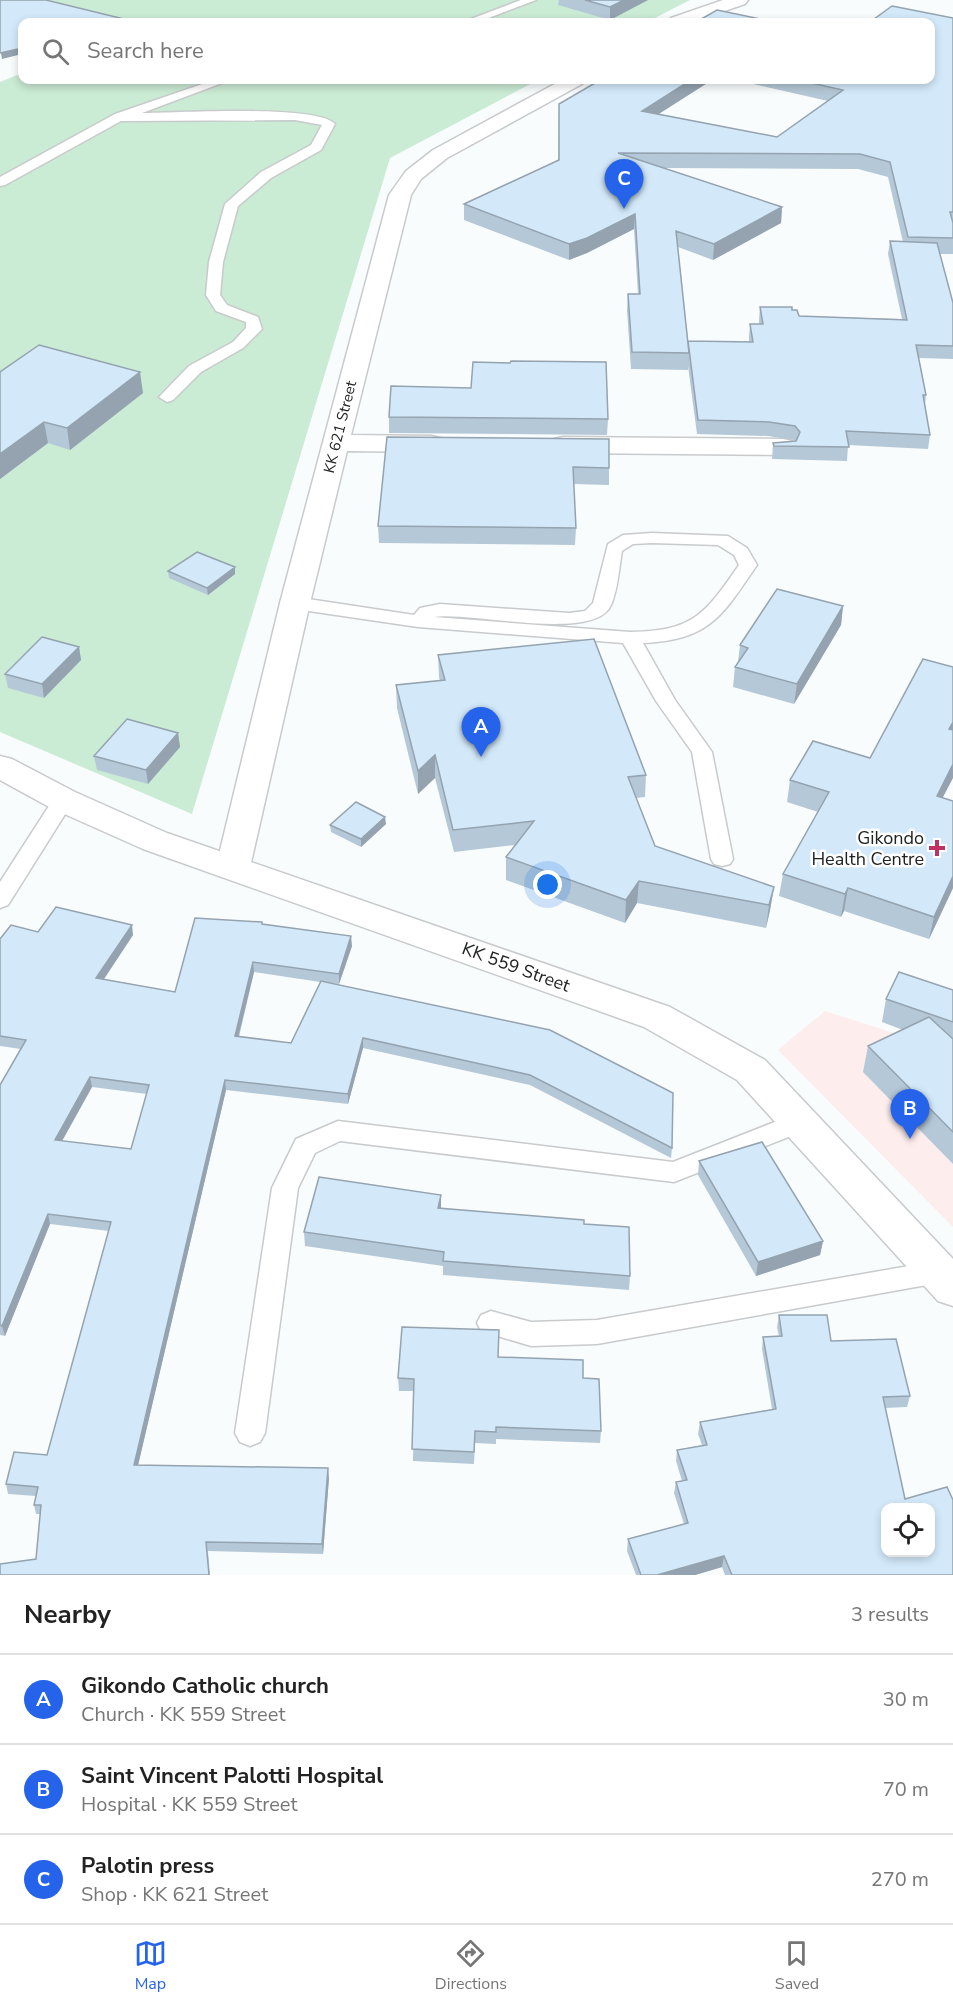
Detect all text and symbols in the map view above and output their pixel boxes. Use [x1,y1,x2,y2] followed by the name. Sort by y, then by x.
[18,18,935,84] search box
[39,35,72,68] icon: search
[87,36,204,66] text: Search here
[604,160,644,209] pin: C
[319,378,361,475] street label: KK 621 Street
[462,708,500,757] pin: A
[811,826,924,871] place label: Gikondo Health Centre
[928,839,946,857] marker: Gikondo Health Centre
[533,870,562,899] your location
[459,936,574,998] street label: KK 559 Street
[890,1090,930,1139] pin: B
[881,1503,935,1557] map controls
[881,1503,935,1557] button: locate
[24,1597,111,1632] text: Nearby
[851,1601,929,1628] text: 3 results
[81,1671,329,1701] text: Gikondo Catholic church
[36,1686,51,1713] text: A
[883,1686,929,1713] text: 30 m
[81,1701,285,1728] text: Church · KK 559 Street
[81,1761,383,1791] text: Saint Vincent Palotti Hospital
[37,1776,50,1803] text: B
[883,1776,929,1803] text: 70 m
[81,1791,297,1818] text: Hospital · KK 559 Street
[81,1851,214,1881] text: Palotin press
[37,1866,50,1893] text: C
[871,1866,929,1893] text: 270 m
[81,1881,268,1908] text: Shop · KK 621 Street
[134,1937,167,1995] tab: Map
[435,1937,507,1995] tab: Directions
[775,1937,819,1995] tab: Saved

